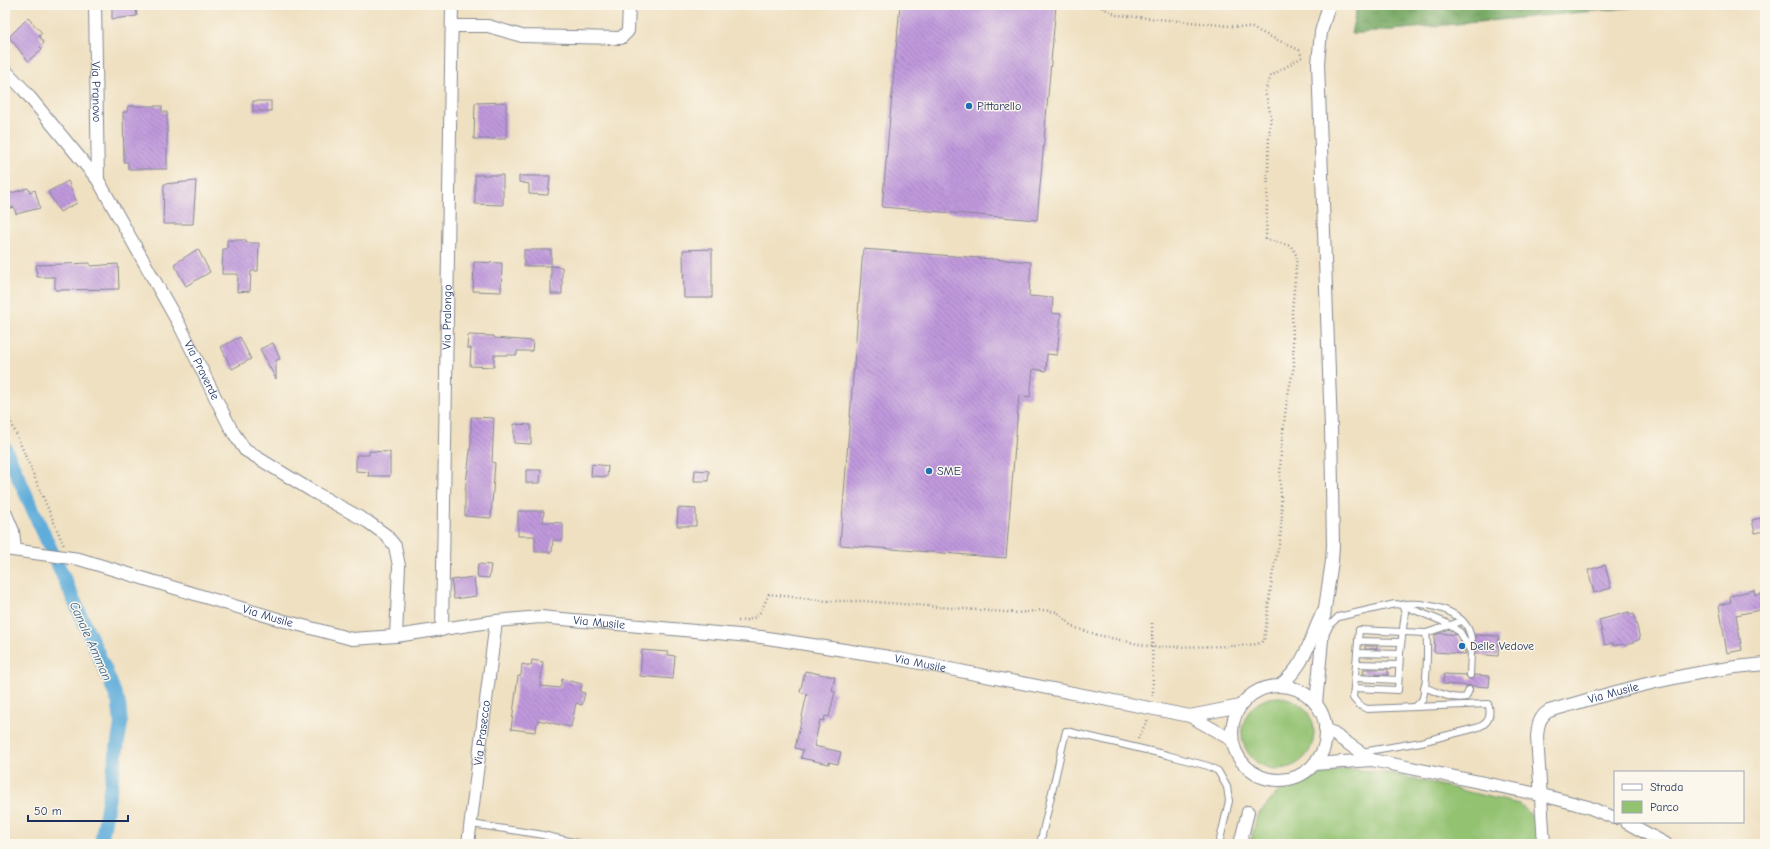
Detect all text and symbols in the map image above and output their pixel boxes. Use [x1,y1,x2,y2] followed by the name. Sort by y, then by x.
[89,61,104,123] street label: Via Pranovo
[977,99,1021,113] place label: Pittarello
[964,101,974,111] marker: Pittarello
[439,284,455,350] street label: Via Pralongo
[181,338,223,402] street label: Via Praverde
[937,464,961,478] place label: SME
[924,466,934,476] marker: SME
[67,599,115,683] water label: Canale Amman
[241,602,295,630] street label: Via Musile
[573,613,626,632] street label: Via Musile
[1470,639,1534,653] place label: Delle Vedove
[1457,641,1467,651] marker: Delle Vedove
[894,651,947,675] street label: Via Musile
[1586,679,1640,706] street label: Via Musile
[471,699,493,766] street label: Via Prasecco
[1614,771,1744,823] legend
[1650,780,1683,794] text: Strada
[28,797,128,823] scale bar
[1650,800,1679,814] text: Parco
[34,804,62,818] text: 50 m

